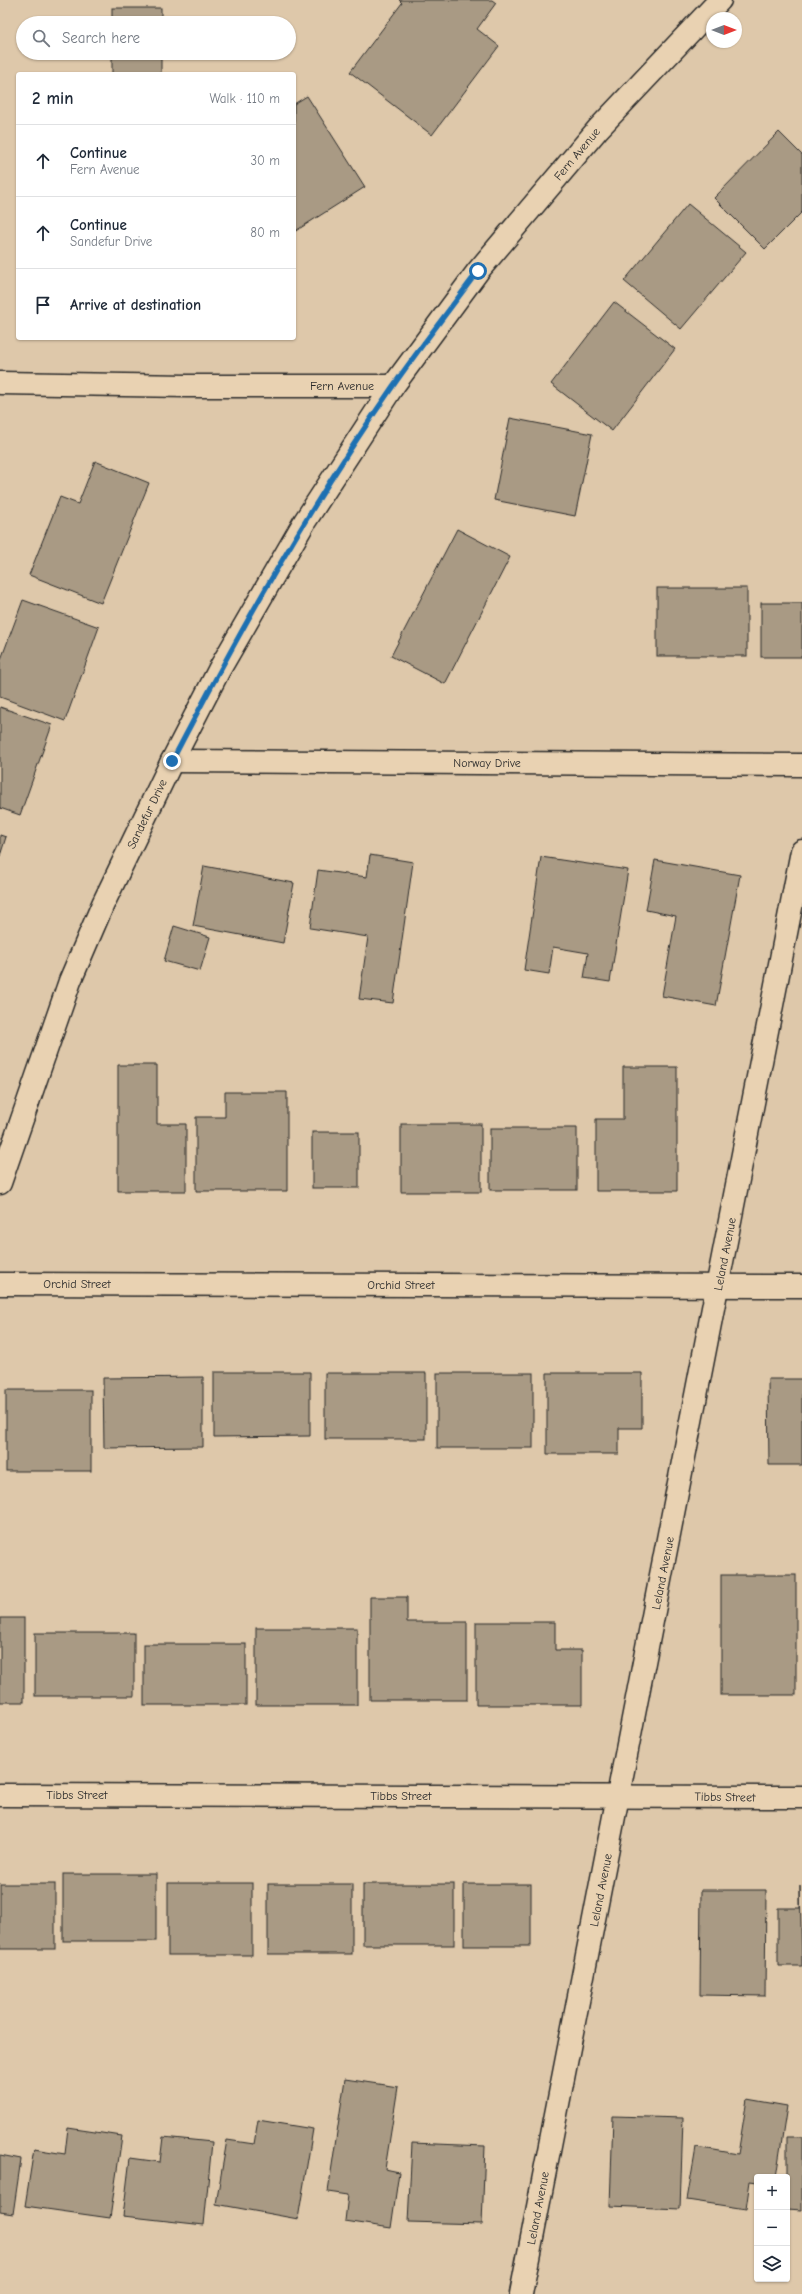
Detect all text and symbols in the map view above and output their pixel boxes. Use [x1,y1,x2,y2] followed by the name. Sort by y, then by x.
[706,12,742,48] north arrow
[16,16,296,60] search box
[30,27,52,49] icon: search
[62,29,140,47] text: Search here
[32,89,73,108] text: 2 min
[209,91,280,106] text: Walk · 110 m
[551,125,603,183] street label: Fern Avenue
[70,144,127,162] text: Continue
[32,150,54,172] icon: ahead
[250,153,280,168] text: 30 m
[70,162,140,177] text: Fern Avenue
[70,216,127,234] text: Continue
[32,222,54,244] icon: ahead
[250,225,280,240] text: 80 m
[70,234,152,249] text: Sandefur Drive
[469,262,487,280] route start
[32,294,54,316] icon: arrive
[70,296,201,314] text: Arrive at destination
[310,379,374,393] street label: Fern Avenue
[163,752,181,770] route end
[453,756,521,770] street label: Norway Drive
[124,777,170,851] street label: Sandefur Drive
[711,1216,739,1292] street label: Leland Avenue
[43,1277,111,1291] street label: Orchid Street
[367,1278,435,1292] street label: Orchid Street
[649,1535,677,1611] street label: Leland Avenue
[47,1788,108,1802] street label: Tibbs Street
[371,1789,432,1803] street label: Tibbs Street
[694,1789,756,1805] street label: Tibbs Street
[587,1852,615,1928] street label: Leland Avenue
[524,2170,552,2246] street label: Leland Avenue
[754,2174,790,2282] map controls
[754,2174,790,2210] button: +
[754,2210,790,2246] button: −
[754,2246,790,2282] button: layers

